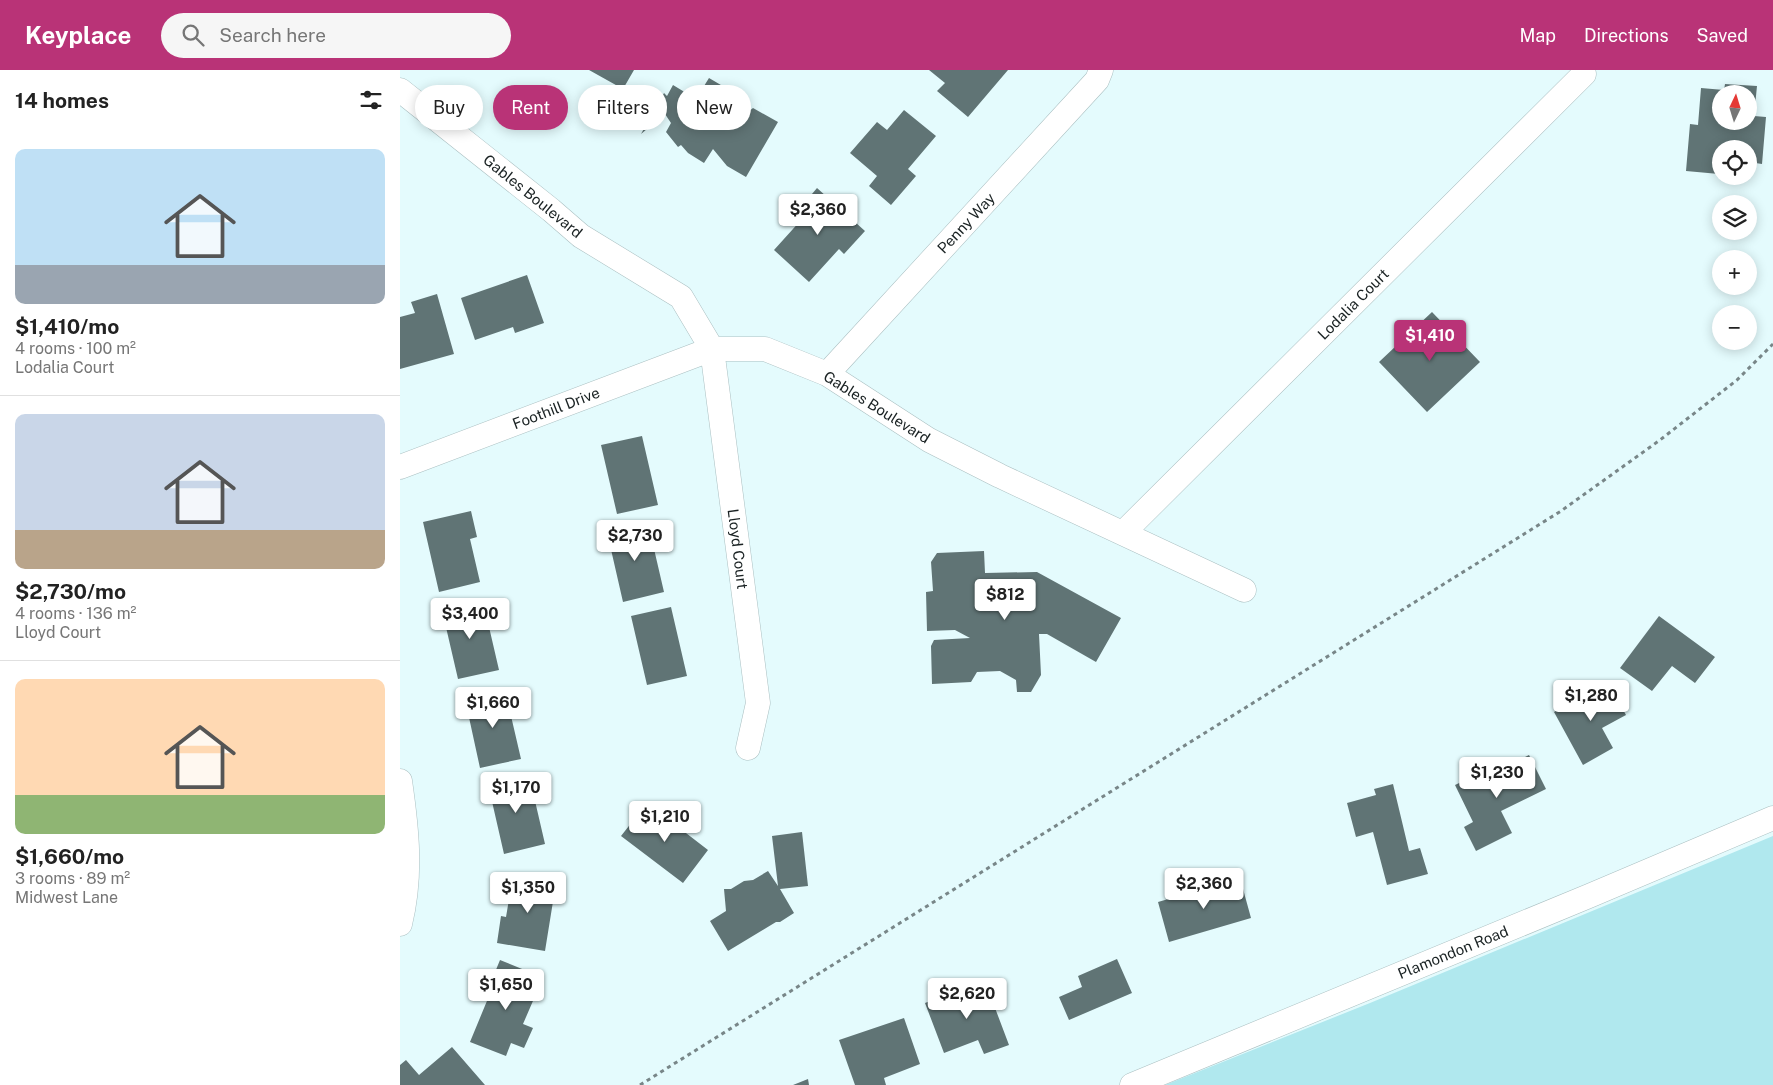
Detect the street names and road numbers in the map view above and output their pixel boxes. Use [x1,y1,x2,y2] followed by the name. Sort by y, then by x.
[480,151,586,241] street label: Gables Boulevard
[934,189,998,257] street label: Penny Way
[1314,265,1392,343] street label: Lodalia Court
[821,367,933,447] street label: Gables Boulevard
[510,384,602,432] street label: Foothill Drive
[725,508,751,590] street label: Lloyd Court
[1395,922,1511,982] street label: Plamondon Road

